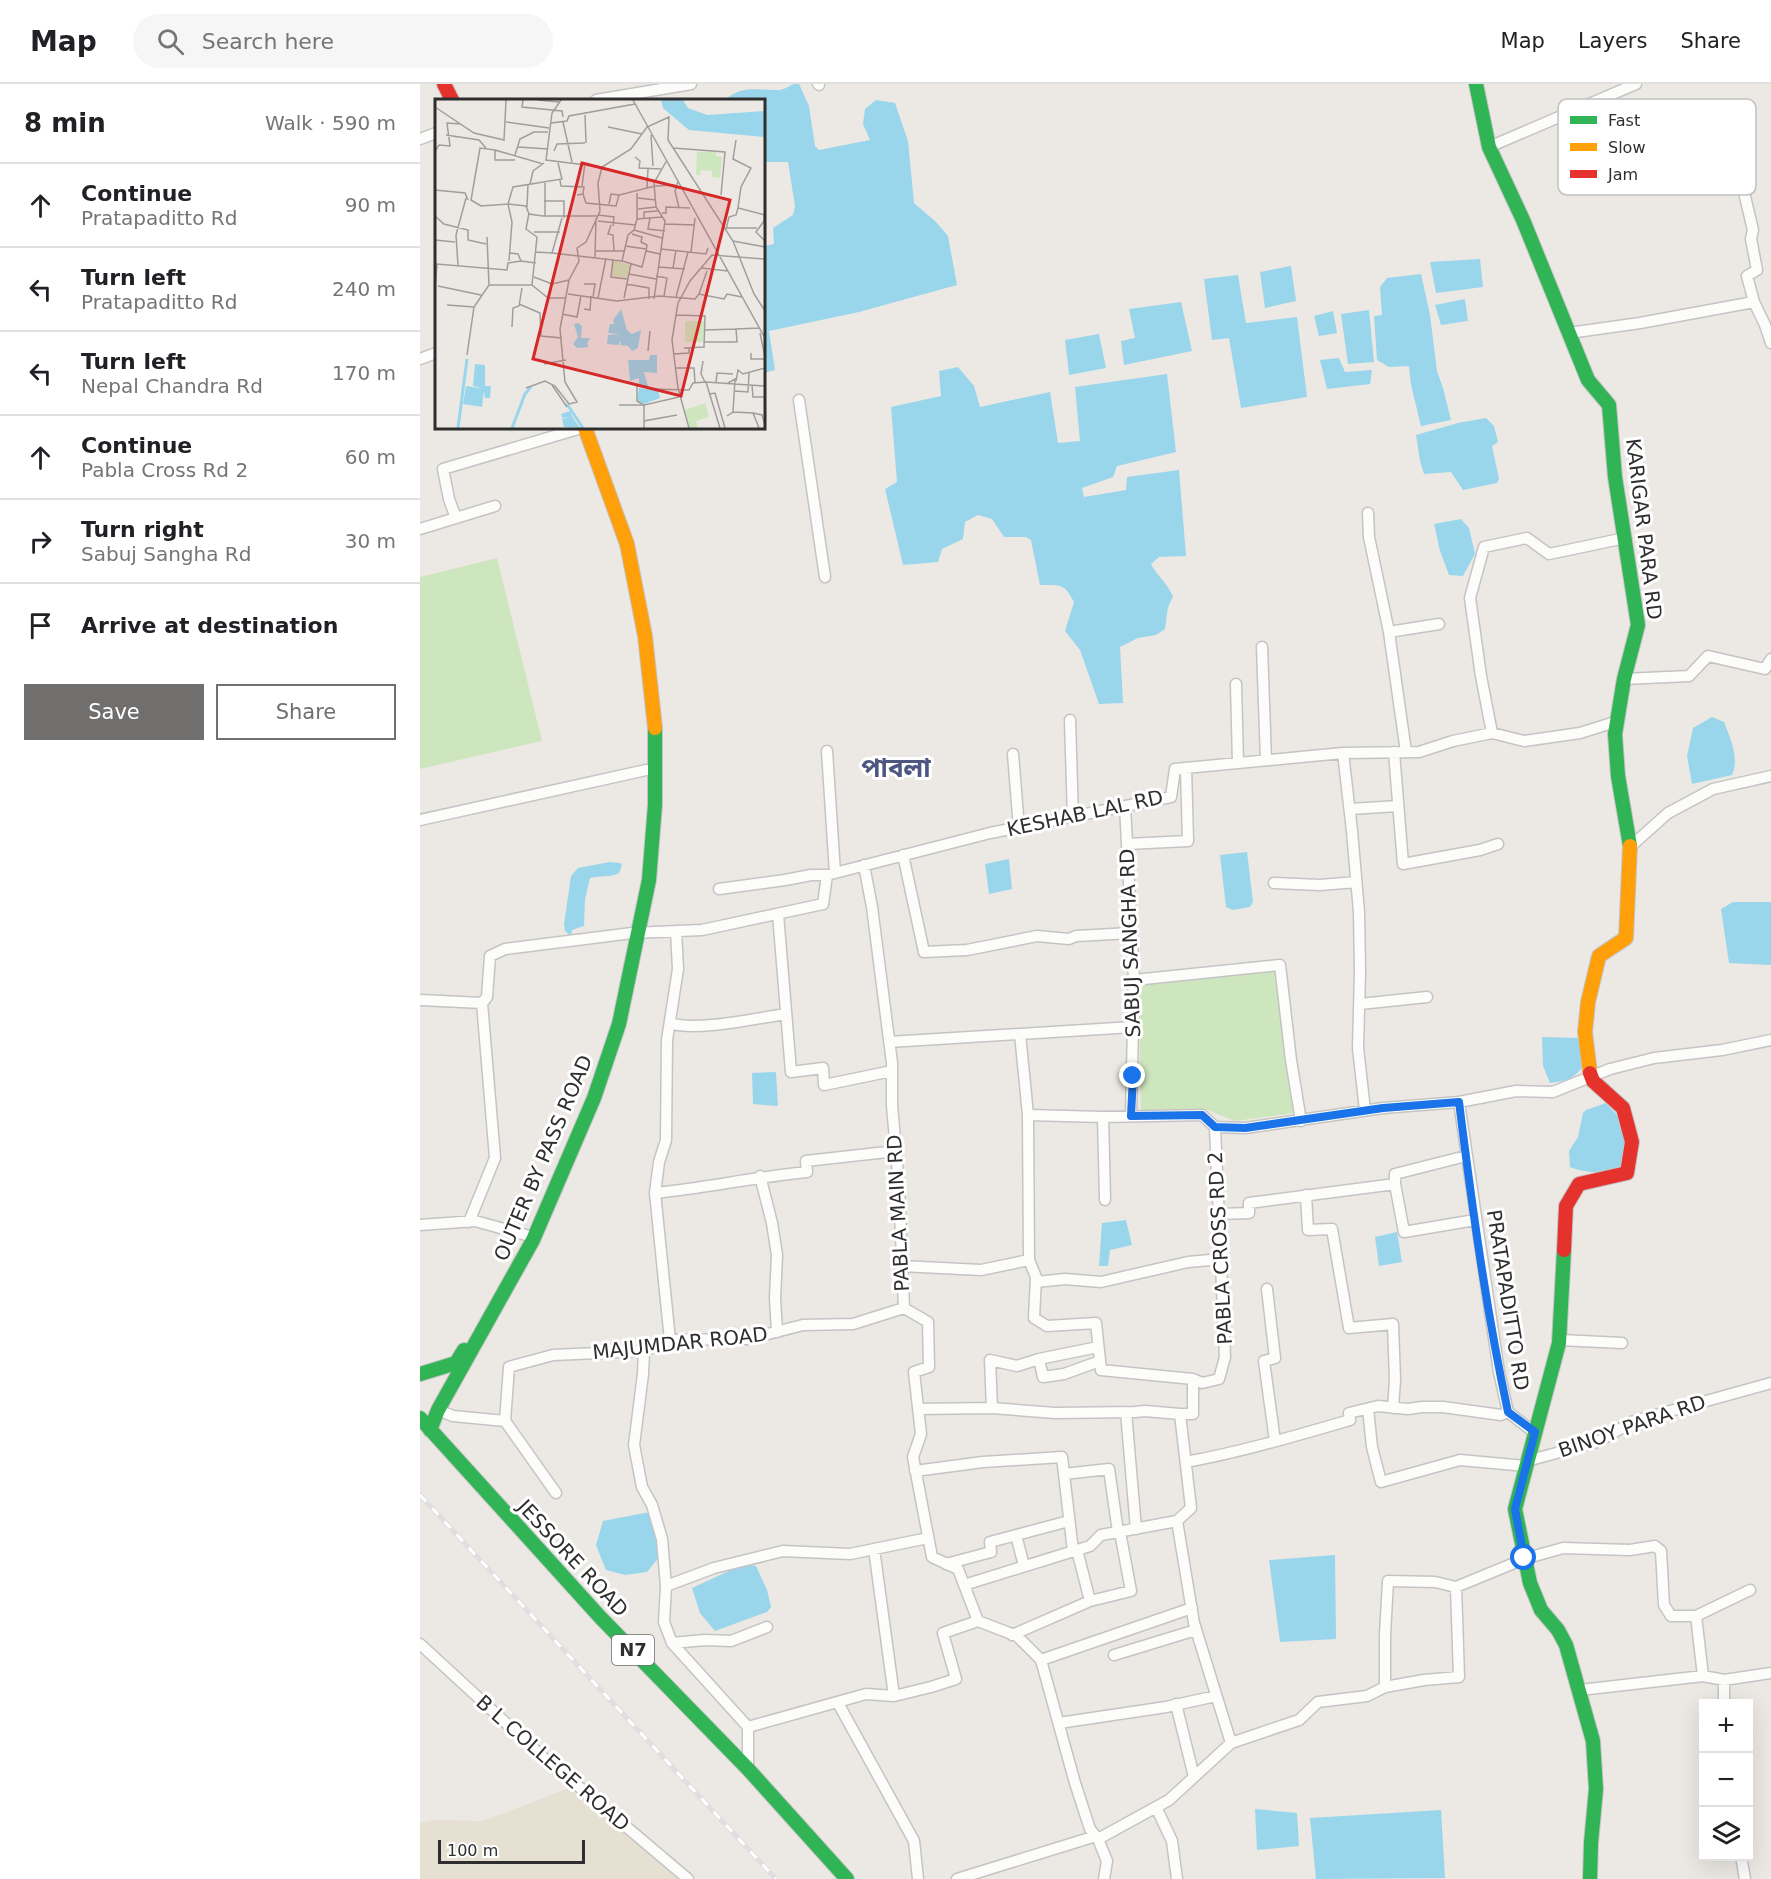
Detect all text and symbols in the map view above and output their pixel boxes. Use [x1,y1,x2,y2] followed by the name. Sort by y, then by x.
[133,14,553,68] search box
[30,25,97,58] text: Map
[154,25,187,58] icon: search
[202,29,334,54] text: Search here
[1501,29,1545,53] text: Map
[1578,29,1647,53] text: Layers
[1680,29,1741,53] text: Share
[435,99,765,429] inset map
[1558,99,1756,195] legend
[24,108,106,138] text: 8 min
[265,111,396,135] text: Walk · 590 m
[1608,111,1640,130] text: Fast
[1608,138,1645,157] text: Slow
[1607,165,1638,184] text: Jam
[81,181,192,206] text: Continue
[24,189,57,222] icon: ahead
[345,193,396,217] text: 90 m
[81,206,237,230] text: Pratapaditto Rd
[81,265,186,290] text: Turn left
[24,273,57,306] icon: left
[332,277,396,301] text: 240 m
[81,290,237,314] text: Pratapaditto Rd
[81,349,186,374] text: Turn left
[24,357,57,390] icon: left
[332,361,396,385] text: 170 m
[81,374,263,398] text: Nepal Chandra Rd
[81,433,192,458] text: Continue
[1621,437,1667,621] street label: KARIGAR PARA RD
[24,441,57,474] icon: ahead
[345,445,396,469] text: 60 m
[81,458,248,482] text: Pabla Cross Rd 2
[81,517,204,542] text: Turn right
[24,525,57,558] icon: right
[345,529,396,553] text: 30 m
[81,542,251,566] text: Sabuj Sangha Rd
[24,609,57,642] icon: arrive
[81,613,338,638] text: Arrive at destination
[24,684,204,740] button: Save
[216,684,396,740] button: Share
[861,753,931,783] district label: পাবলা
[1005,785,1165,841] street label: KESHAB LAL RD
[1115,848,1145,1038] street label: SABUJ SANGHA RD
[489,1051,597,1265] street label: OUTER BY PASS ROAD
[1119,1062,1145,1088] route end
[882,1134,914,1292] street label: PABLA MAIN RD
[1203,1151,1237,1345] street label: PABLA CROSS RD 2
[1482,1208,1534,1392] street label: PRATAPADITTO RD
[591,1322,769,1364] street label: MAJUMDAR ROAD
[1555,1389,1709,1463] street label: BINOY PARA RD
[511,1493,633,1621] street label: JESSORE ROAD
[1510,1544,1536,1570] route start
[612,1635,654,1665] road number: N7
[472,1690,634,1836] street label: B L COLLEGE ROAD
[1699,1699,1753,1861] map controls
[1699,1699,1753,1753] button: +
[1699,1753,1753,1807] button: −
[1699,1807,1753,1861] button: layers
[438,1837,585,1864] scale bar
[447,1841,498,1860] text: 100 m

